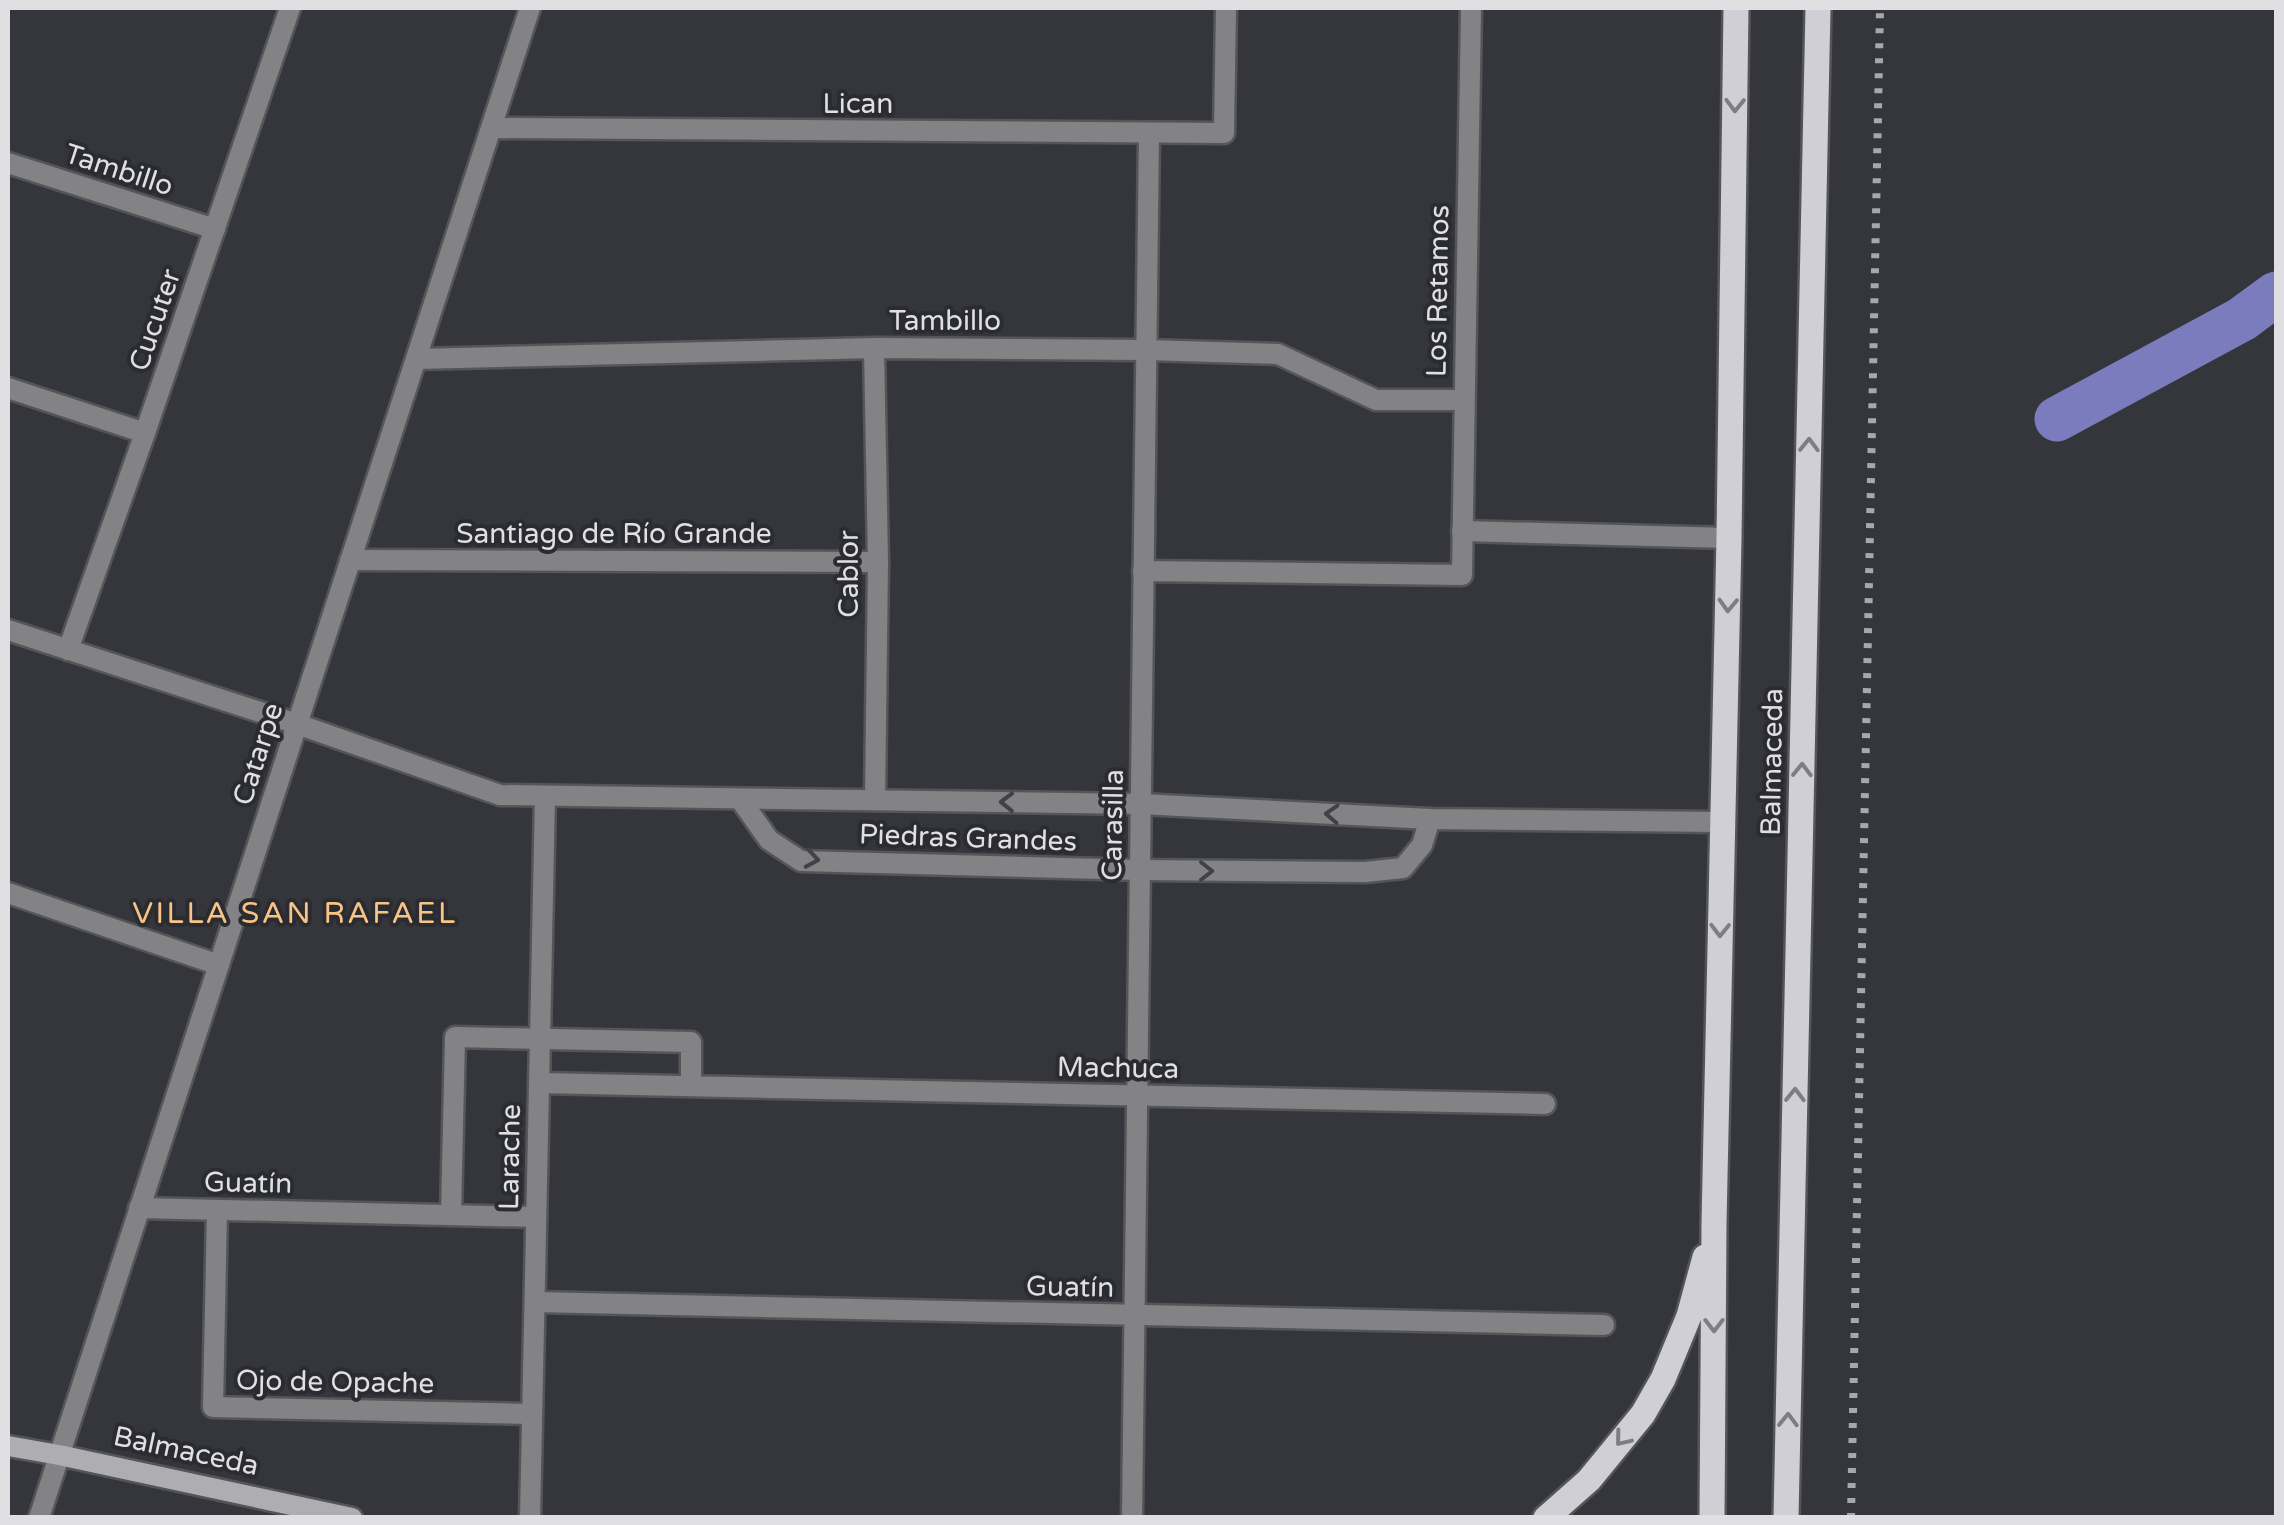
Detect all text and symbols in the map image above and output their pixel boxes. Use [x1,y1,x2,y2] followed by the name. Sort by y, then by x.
[823,87,893,121] street label: Lican
[1724,98,1746,113] one-way arrow
[61,137,177,203] street label: Tambillo
[1419,205,1457,377] street label: Los Retamos
[122,264,188,375] street label: Cucuter
[889,304,1001,338] street label: Tambillo
[1798,437,1819,453] one-way arrow
[456,517,772,551] street label: Santiago de Río Grande
[832,530,866,618] street label: Cablor
[1717,597,1738,613] one-way arrow
[1754,688,1790,836] street label: Balmaceda
[226,699,290,809] street label: Catarpe
[1791,762,1812,778] one-way arrow
[1095,769,1131,881] street label: Carasilla
[999,791,1014,813] one-way arrow
[1324,803,1340,824] one-way arrow
[859,817,1077,859] street label: Piedras Grandes
[803,847,820,868] one-way arrow
[1198,860,1214,882] one-way arrow
[132,895,458,932] district label: VILLA SAN RAFAEL
[1709,922,1731,938] one-way arrow
[1057,1050,1179,1086] street label: Machuca
[1784,1087,1805,1103] one-way arrow
[492,1104,528,1210] street label: Larache
[204,1165,292,1201] street label: Guatín
[1026,1269,1114,1305] street label: Guatín
[1703,1317,1724,1333] one-way arrow
[236,1363,434,1401] street label: Ojo de Opache
[1777,1412,1798,1428] one-way arrow
[110,1419,262,1483] street label: Balmaceda
[1616,1428,1634,1446] one-way arrow

